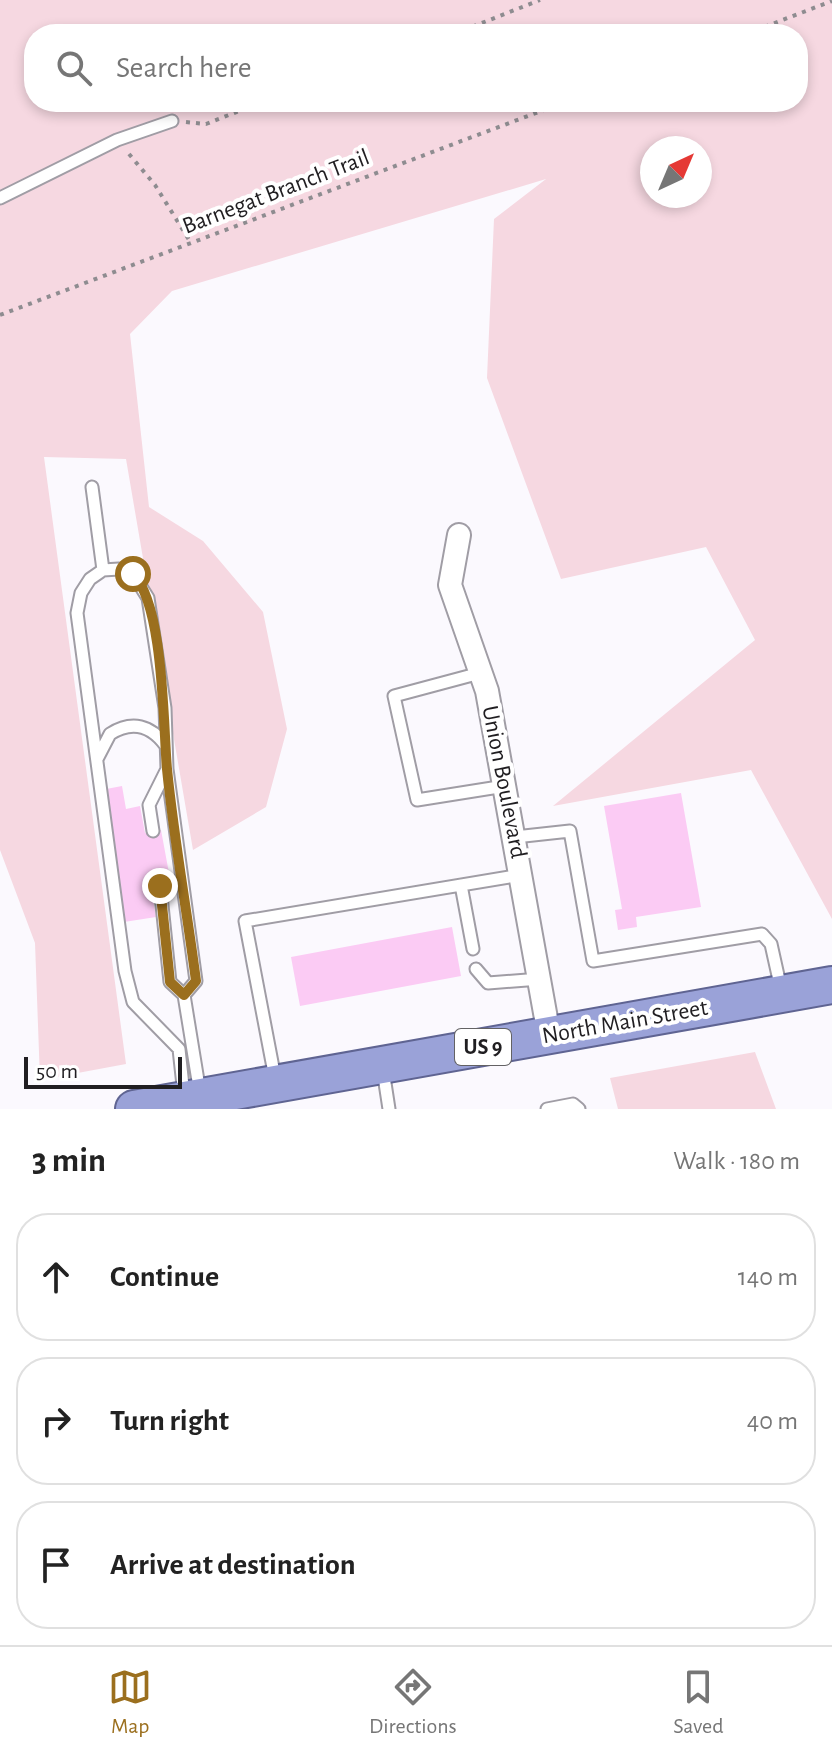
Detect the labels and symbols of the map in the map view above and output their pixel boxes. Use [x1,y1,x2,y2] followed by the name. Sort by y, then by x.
[640,136,712,208] north arrow
[179,145,373,239] street label: Barnegat Branch Trail
[115,556,151,592] route start
[477,704,531,860] street label: Union Boulevard
[142,868,178,904] route end
[540,996,710,1048] street label: North Main Street
[455,1029,511,1065] road number: US 9
[24,1053,182,1089] scale bar

